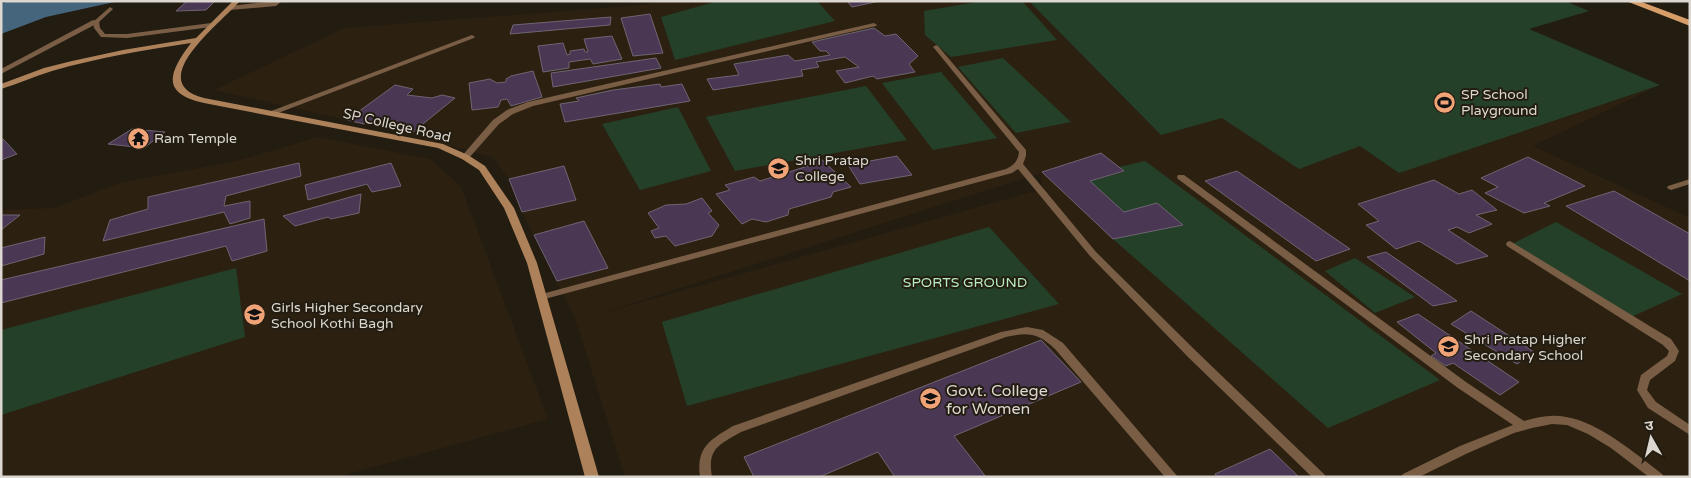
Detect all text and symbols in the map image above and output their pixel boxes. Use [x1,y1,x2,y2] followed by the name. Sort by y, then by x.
[1461,86,1537,119] place label: SP School Playground
[1433,90,1457,114] sports icon: SP School Playground
[341,105,452,146] street label: SP College Road
[126,126,150,150] temple icon: Ram Temple
[154,130,237,147] place label: Ram Temple
[795,152,869,185] place label: Shri Pratap College
[767,156,791,180] school or university icon: Shri Pratap College
[903,274,1027,291] park label: SPORTS GROUND
[271,299,424,332] place label: Girls Higher Secondary School Kothi Bagh
[243,303,267,327] school or university icon: Girls Higher Secondary School Kothi Bagh
[1464,331,1587,364] place label: Shri Pratap Higher Secondary School
[1436,335,1460,359] school or university icon: Shri Pratap Higher Secondary School
[946,381,1048,419] place label: Govt. College for Women
[918,387,942,411] school or university icon: Govt. College for Women
[1626,413,1676,463] north arrow
[1644,417,1655,435] text: उ

